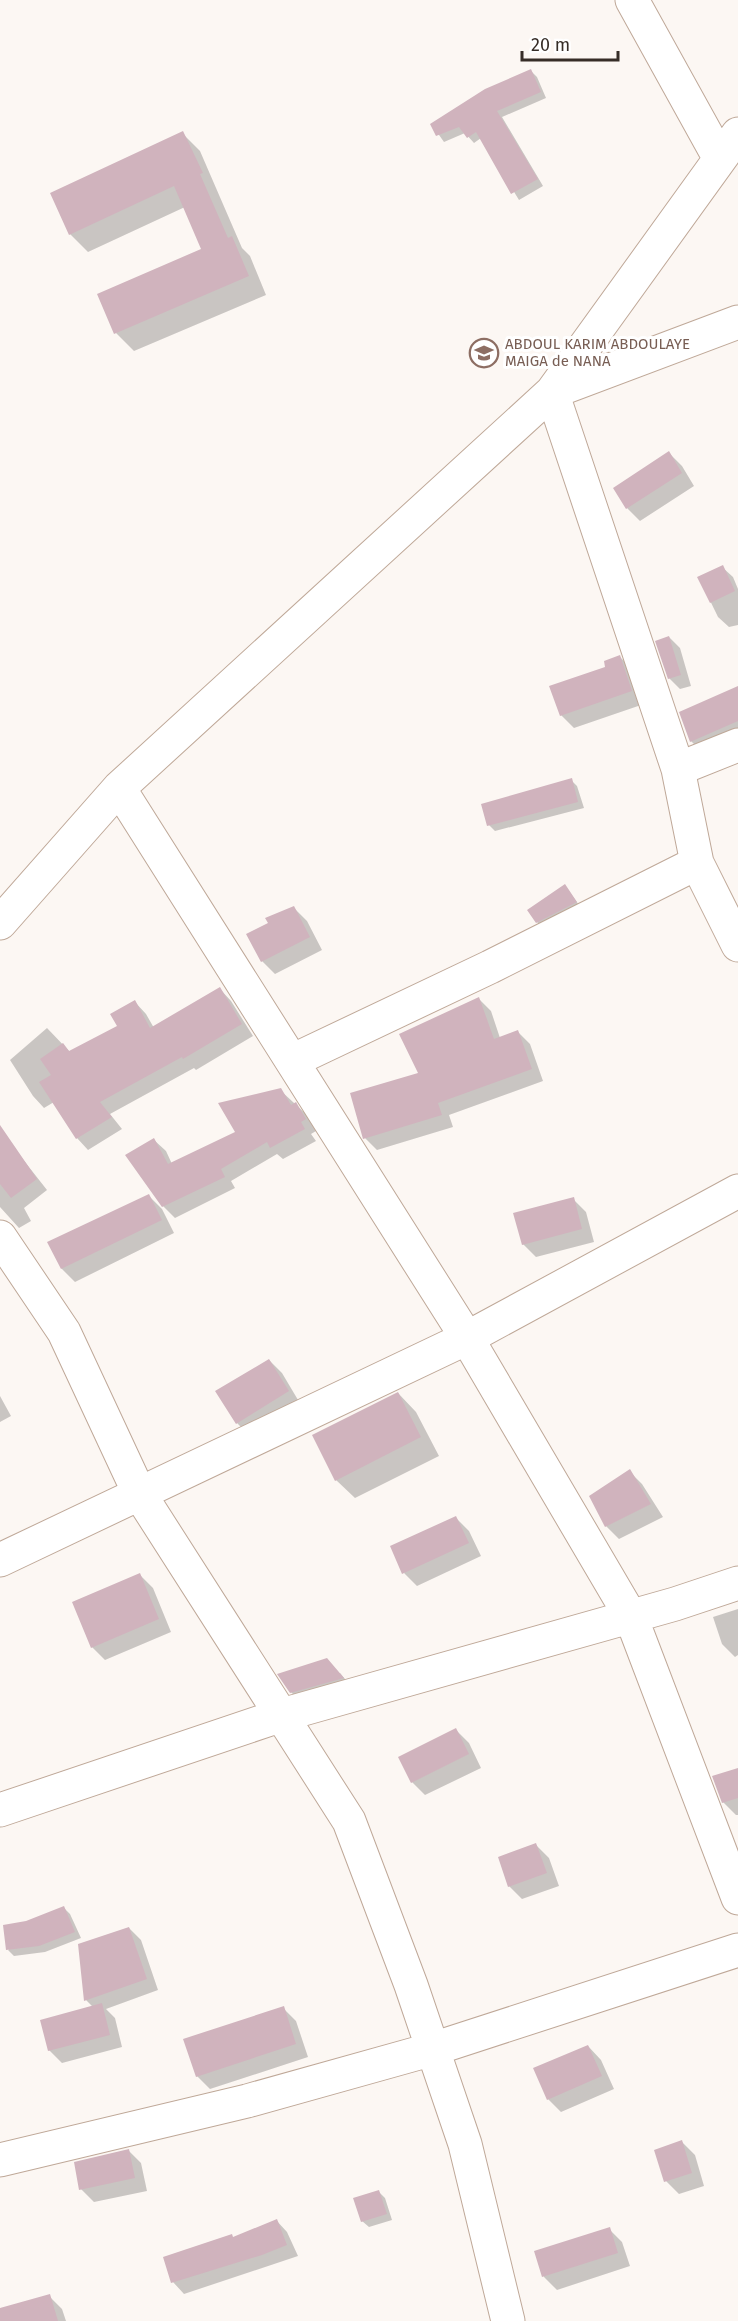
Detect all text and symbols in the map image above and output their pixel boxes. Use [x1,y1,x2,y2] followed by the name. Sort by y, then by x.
[522,24,618,62] scale bar
[531,34,570,56] text: 20 m
[505,335,690,370] place label: ABDOUL KARIM ABDOULAYE MAIGA de NANA
[468,337,500,369] school or university icon: ABDOUL KARIM ABDOULAYE MAIGA de NANA

